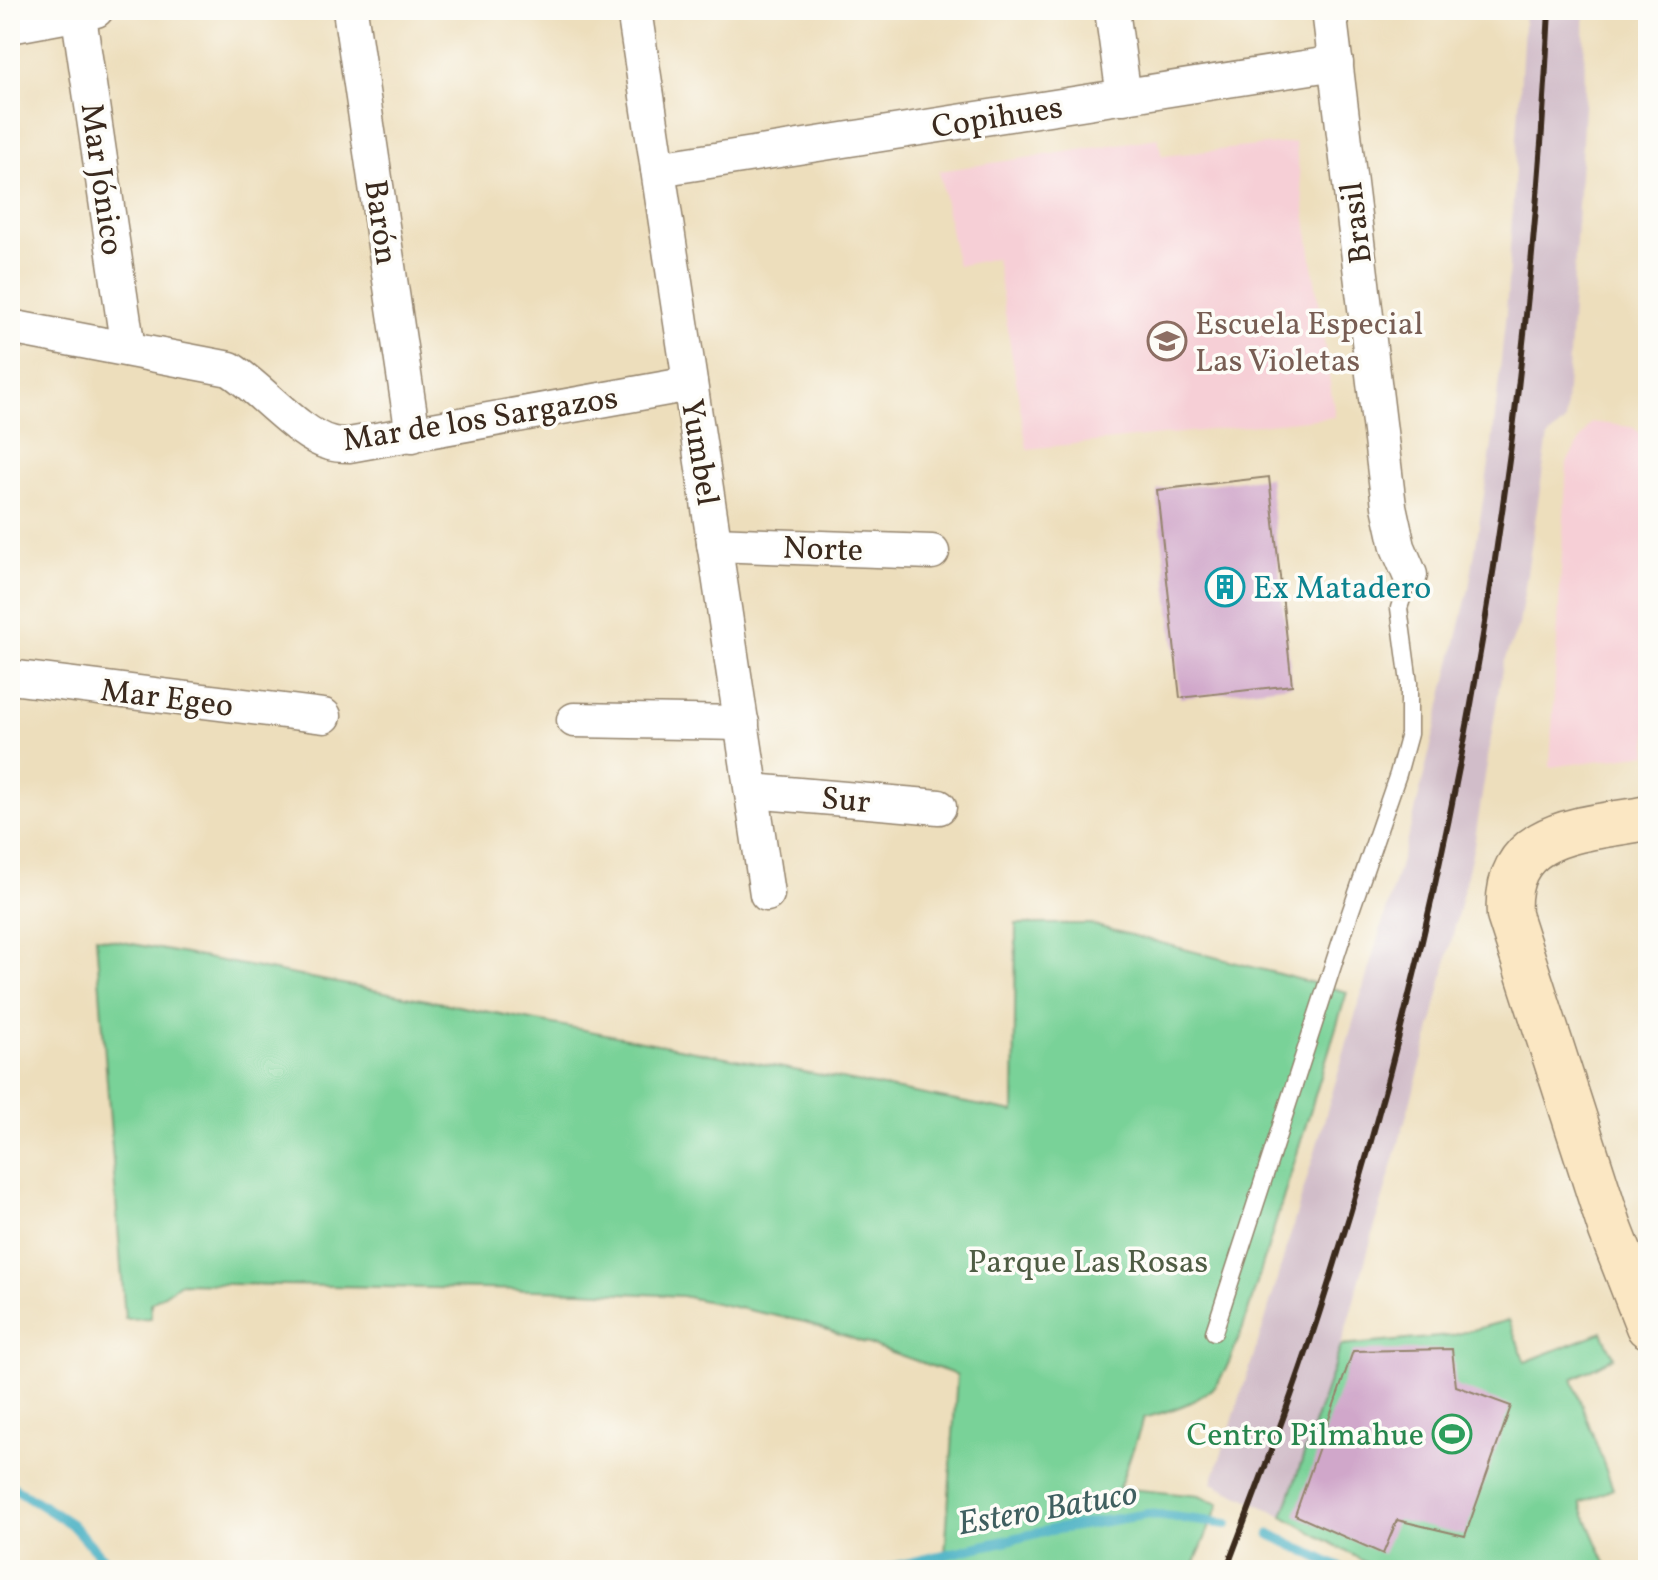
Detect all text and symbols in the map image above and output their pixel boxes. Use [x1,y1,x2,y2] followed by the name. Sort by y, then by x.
[929,87,1066,151] street label: Copihues
[68,101,132,258] street label: Mar Jónico
[351,177,407,268] street label: Barón
[1331,179,1385,266] street label: Brasil
[1195,304,1423,385] place label: Escuela Especial Las Violetas
[1146,320,1188,362] school or university icon: Escuela Especial Las Violetas
[340,377,621,464] street label: Mar de los Sargazos
[668,396,728,509] street label: Yumbel
[782,528,864,574] street label: Norte
[1204,566,1246,608] building icon: Ex Matadero
[1253,568,1431,612] place label: Ex Matadero
[98,670,235,730] street label: Mar Egeo
[819,778,872,826] street label: Sur
[968,1242,1208,1286] park label: Parque Las Rosas
[1431,1413,1473,1455] sports icon: Centro Pilmahue
[1186,1415,1424,1459] place label: Centro Pilmahue
[954,1472,1141,1549] water label: Estero Batuco

